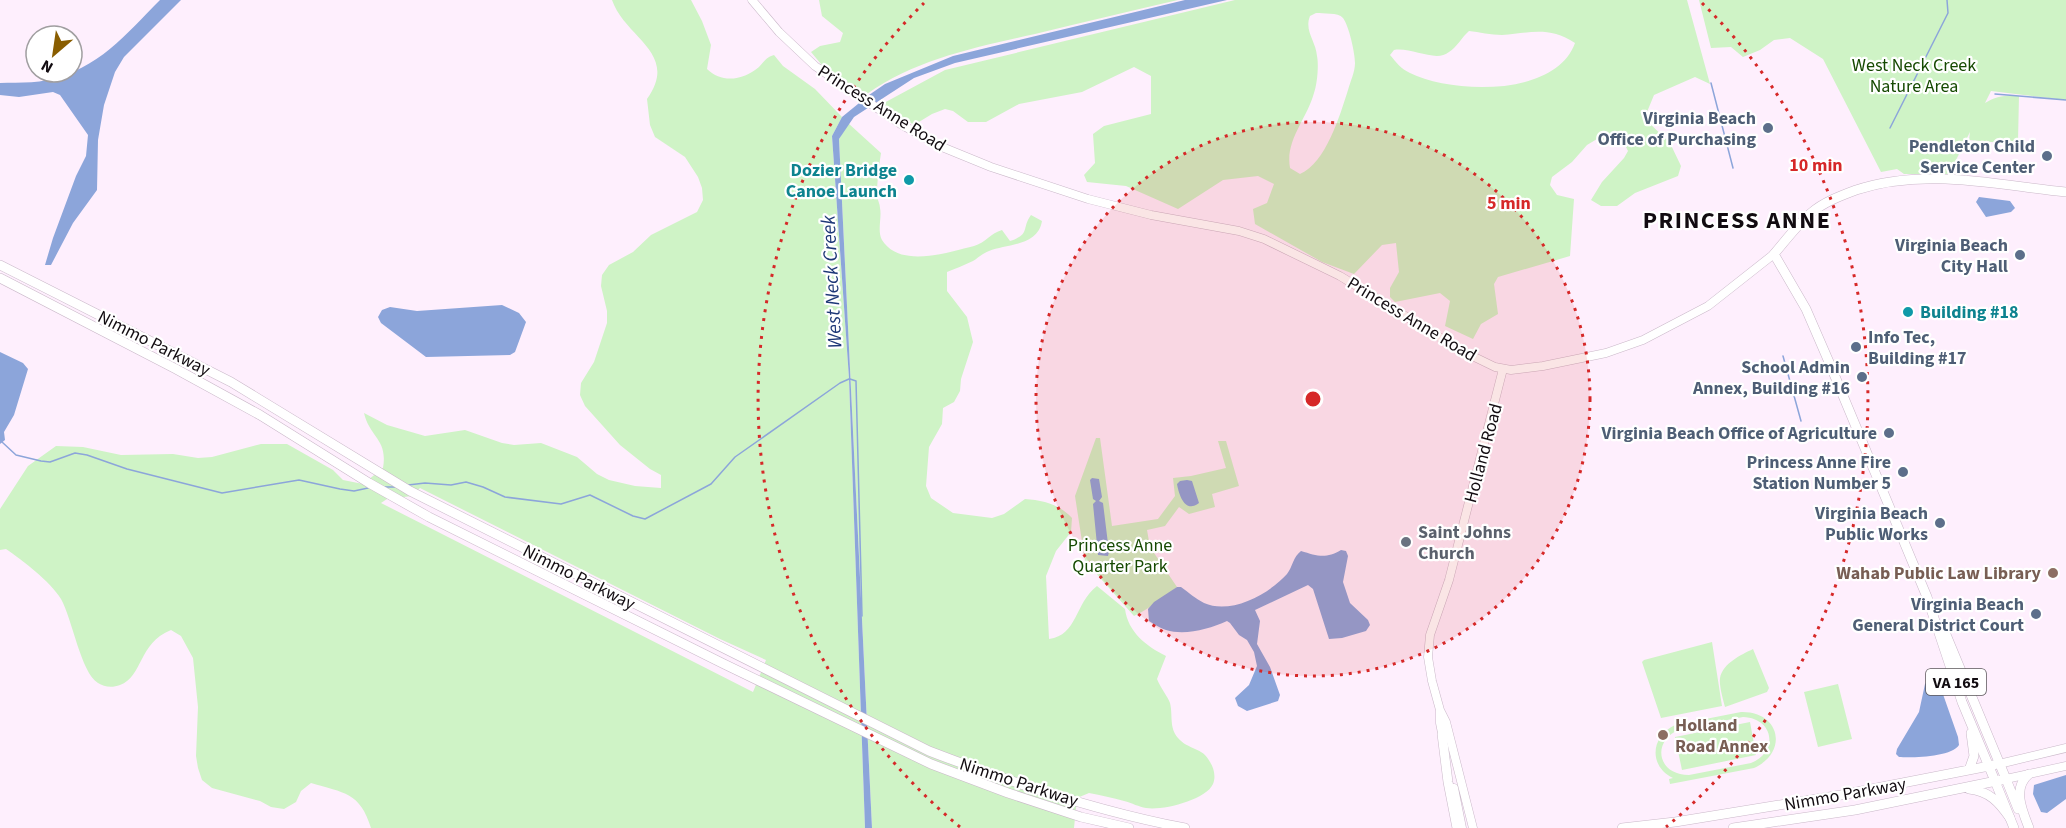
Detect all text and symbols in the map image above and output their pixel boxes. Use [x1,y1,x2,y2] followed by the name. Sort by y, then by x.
[24,24,84,84] north arrow
[1852,53,1976,99] park label: West Neck Creek Nature Area
[37,54,57,78] text: N
[813,59,951,158] street label: Princess Anne Road
[1597,106,1756,152] place label: Virginia Beach Office of Purchasing
[1761,121,1775,135] marker: Virginia Beach Office of Purchasing
[1909,134,2036,180] place label: Pendleton Child Service Center
[2040,149,2054,163] marker: Pendleton Child Service Center
[1789,153,1843,178] text: 10 min
[786,158,897,204] place label: Dozier Bridge Canoe Launch
[902,173,916,187] marker: Dozier Bridge Canoe Launch
[1487,191,1531,216] text: 5 min
[1643,203,1831,238] district label: PRINCESS ANNE
[814,214,849,349] water label: West Neck Creek
[1894,233,2008,279] place label: Virginia Beach City Hall
[2013,248,2027,262] marker: Virginia Beach City Hall
[1342,271,1481,368] street label: Princess Anne Road
[1920,300,2019,325] place label: Building #18
[93,304,215,383] street label: Nimmo Parkway
[1901,305,1915,319] marker: Building #18
[1868,325,1967,371] place label: Info Tec, Building #17
[1849,340,1863,354] marker: Info Tec, Building #17
[1692,355,1850,401] place label: School Admin Annex, Building #16
[1855,370,1869,384] marker: School Admin Annex, Building #16
[1303,389,1323,409] centre of rings
[1458,401,1509,506] street label: Holland Road
[1600,421,1877,446] place label: Virginia Beach Office of Agriculture
[1882,426,1896,440] marker: Virginia Beach Office of Agriculture
[1747,450,1891,496] place label: Princess Anne Fire Station Number 5
[1896,465,1910,479] marker: Princess Anne Fire Station Number 5
[1814,501,1928,547] place label: Virginia Beach Public Works
[1933,516,1947,530] marker: Virginia Beach Public Works
[1418,520,1511,566] place label: Saint Johns Church
[1068,533,1172,579] park label: Princess Anne Quarter Park
[1399,535,1413,549] marker: Saint Johns Church
[518,538,640,617] street label: Nimmo Parkway
[1836,561,2042,586] place label: Wahab Public Law Library
[2046,566,2060,580] marker: Wahab Public Law Library
[1852,592,2024,638] place label: Virginia Beach General District Court
[2029,607,2043,621] marker: Virginia Beach General District Court
[1926,669,1986,695] road number: VA 165
[1675,713,1768,759] place label: Holland Road Annex
[1656,728,1670,742] marker: Holland Road Annex
[956,752,1082,814] street label: Nimmo Parkway
[1782,771,1908,817] street label: Nimmo Parkway

